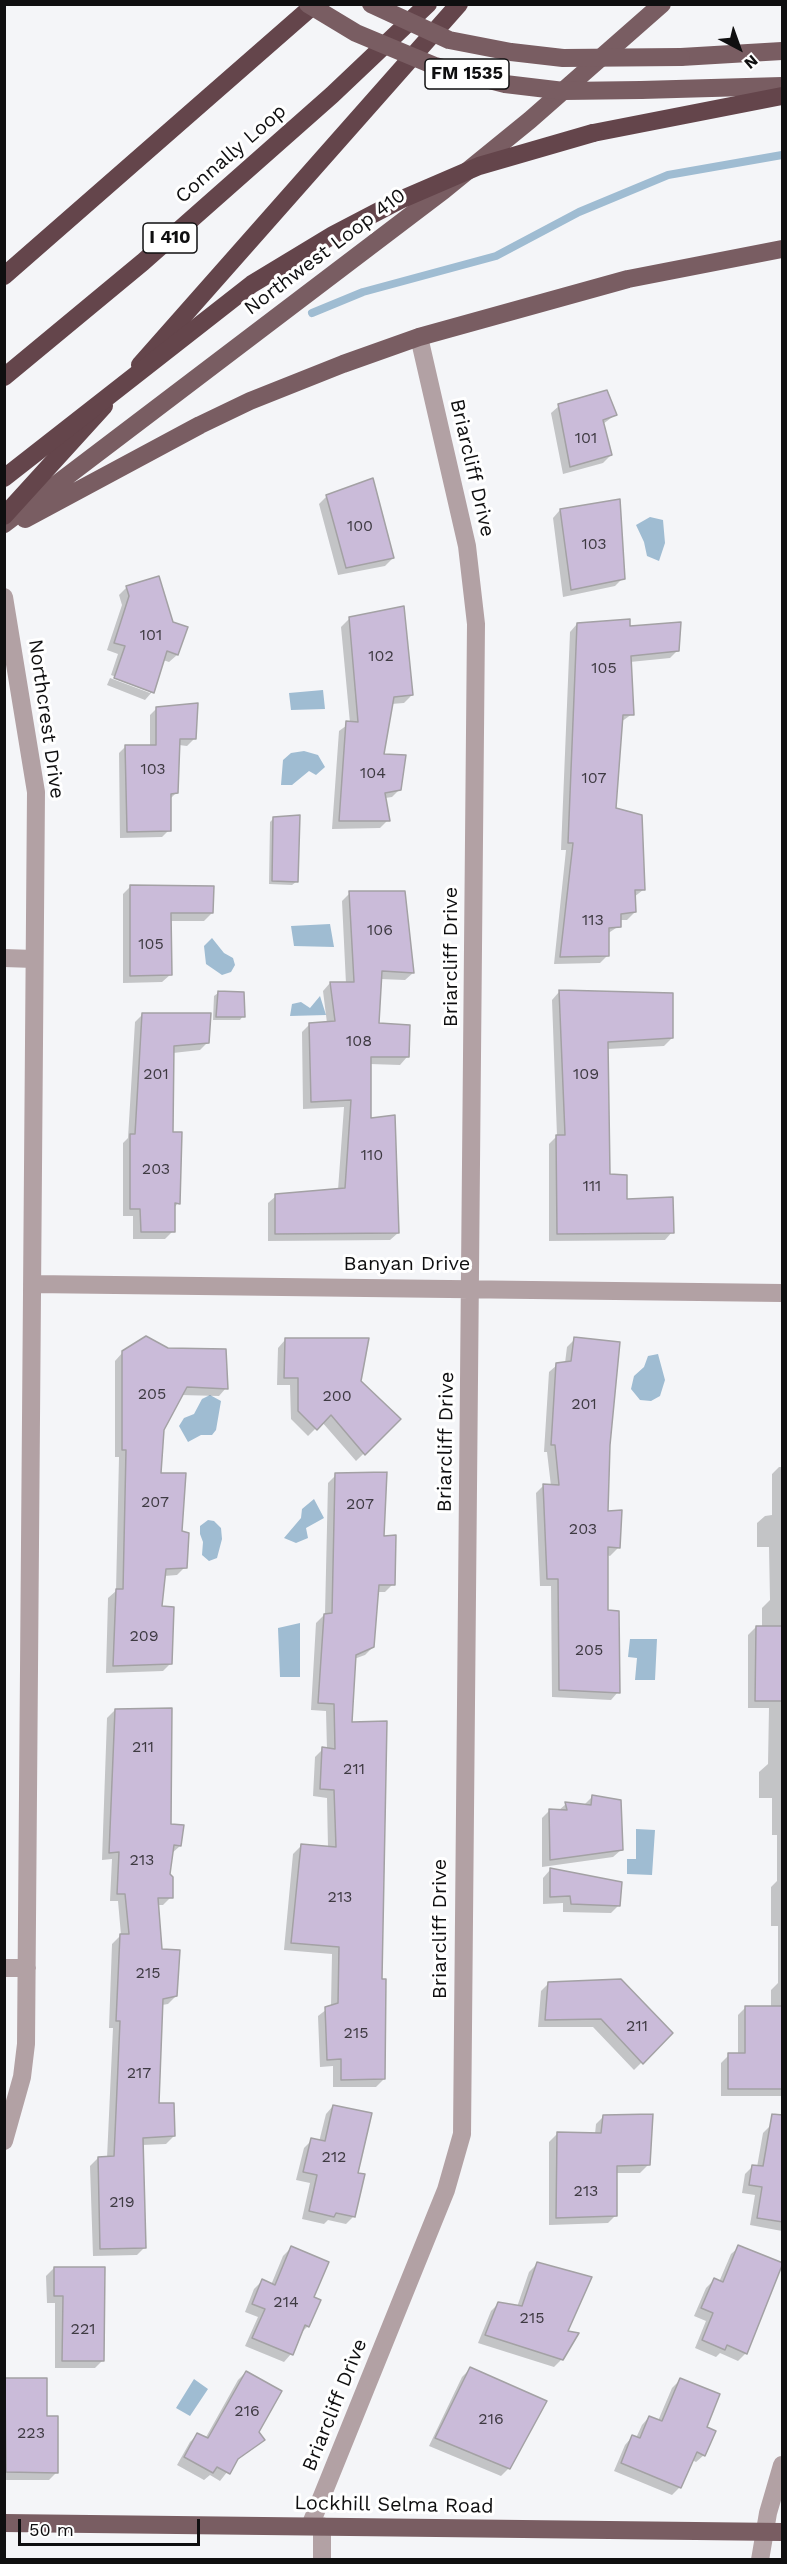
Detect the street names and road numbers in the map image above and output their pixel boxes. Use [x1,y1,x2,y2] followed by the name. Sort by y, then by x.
[425,59,509,89] road number: FM 1535
[171,99,291,209] street label: Connally Loop
[240,184,410,320] street label: Northwest Loop 410
[143,223,197,253] road number: I 410
[444,397,500,539] street label: Briarcliff Drive
[23,638,69,800] street label: Northcrest Drive
[439,887,463,1027] street label: Briarcliff Drive
[344,1252,470,1276] street label: Banyan Drive
[433,1371,459,1513] street label: Briarcliff Drive
[428,1859,452,1999] street label: Briarcliff Drive
[298,2335,372,2475] street label: Briarcliff Drive
[294,2491,494,2519] street label: Lockhill Selma Road

